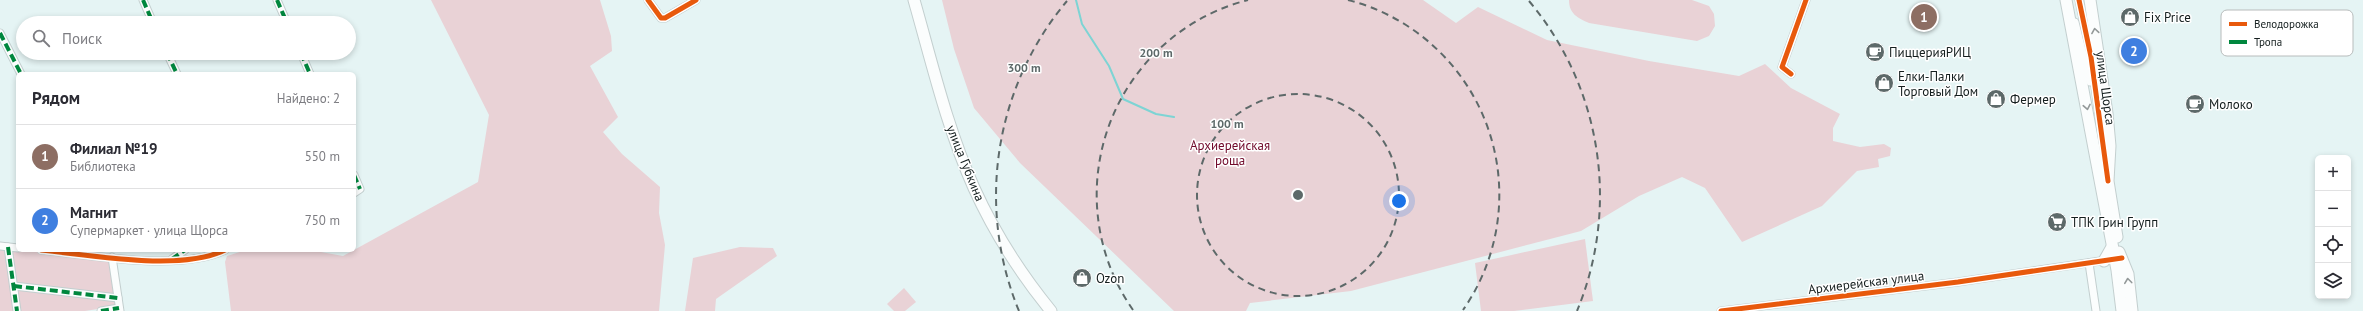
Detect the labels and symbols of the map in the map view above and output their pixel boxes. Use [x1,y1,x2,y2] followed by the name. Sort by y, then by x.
[1911,2,1937,32] pin: 1
[2119,6,2141,28] shop icon: Fix Price
[2144,9,2191,26] place label: Fix Price
[2221,10,2353,56] legend
[2254,17,2319,31] text: Велодорожка
[2091,28,2100,34] one-way arrow
[2254,35,2282,49] text: Тропа
[2121,36,2147,66] pin: 2
[1864,41,1886,63] cafe icon: ПиццерияРИЦ
[1889,44,1971,61] place label: ПиццерияРИЦ
[1139,45,1173,60] text: 200 m
[2092,50,2119,126] street label: улица Щорса
[1007,60,1041,75] text: 300 m
[1898,68,1978,100] place label: Елки-Палки Торговый Дом
[1873,72,1895,94] shop icon: Елки-Палки Торговый Дом
[1985,88,2007,110] shop icon: Фермер
[2010,91,2056,108] place label: Фермер
[2184,93,2206,115] cafe icon: Молоко
[2209,96,2253,113] place label: Молоко
[2082,104,2091,110] one-way arrow
[1210,116,1244,131] text: 100 m
[943,123,989,204] street label: улица Губкина
[1190,137,1270,169] park label: Архиерейская роща
[1291,188,1305,202] centre of rings
[1389,191,1409,211] your location
[2046,211,2068,233] supermarket icon: ТПК Грин Групп
[2071,214,2158,231] place label: ТПК Грин Групп
[1071,267,1093,289] shop icon: Ozon
[1807,267,1925,298] street label: Архиерейская улица
[1096,270,1124,287] place label: Ozon
[2124,278,2133,284] one-way arrow

